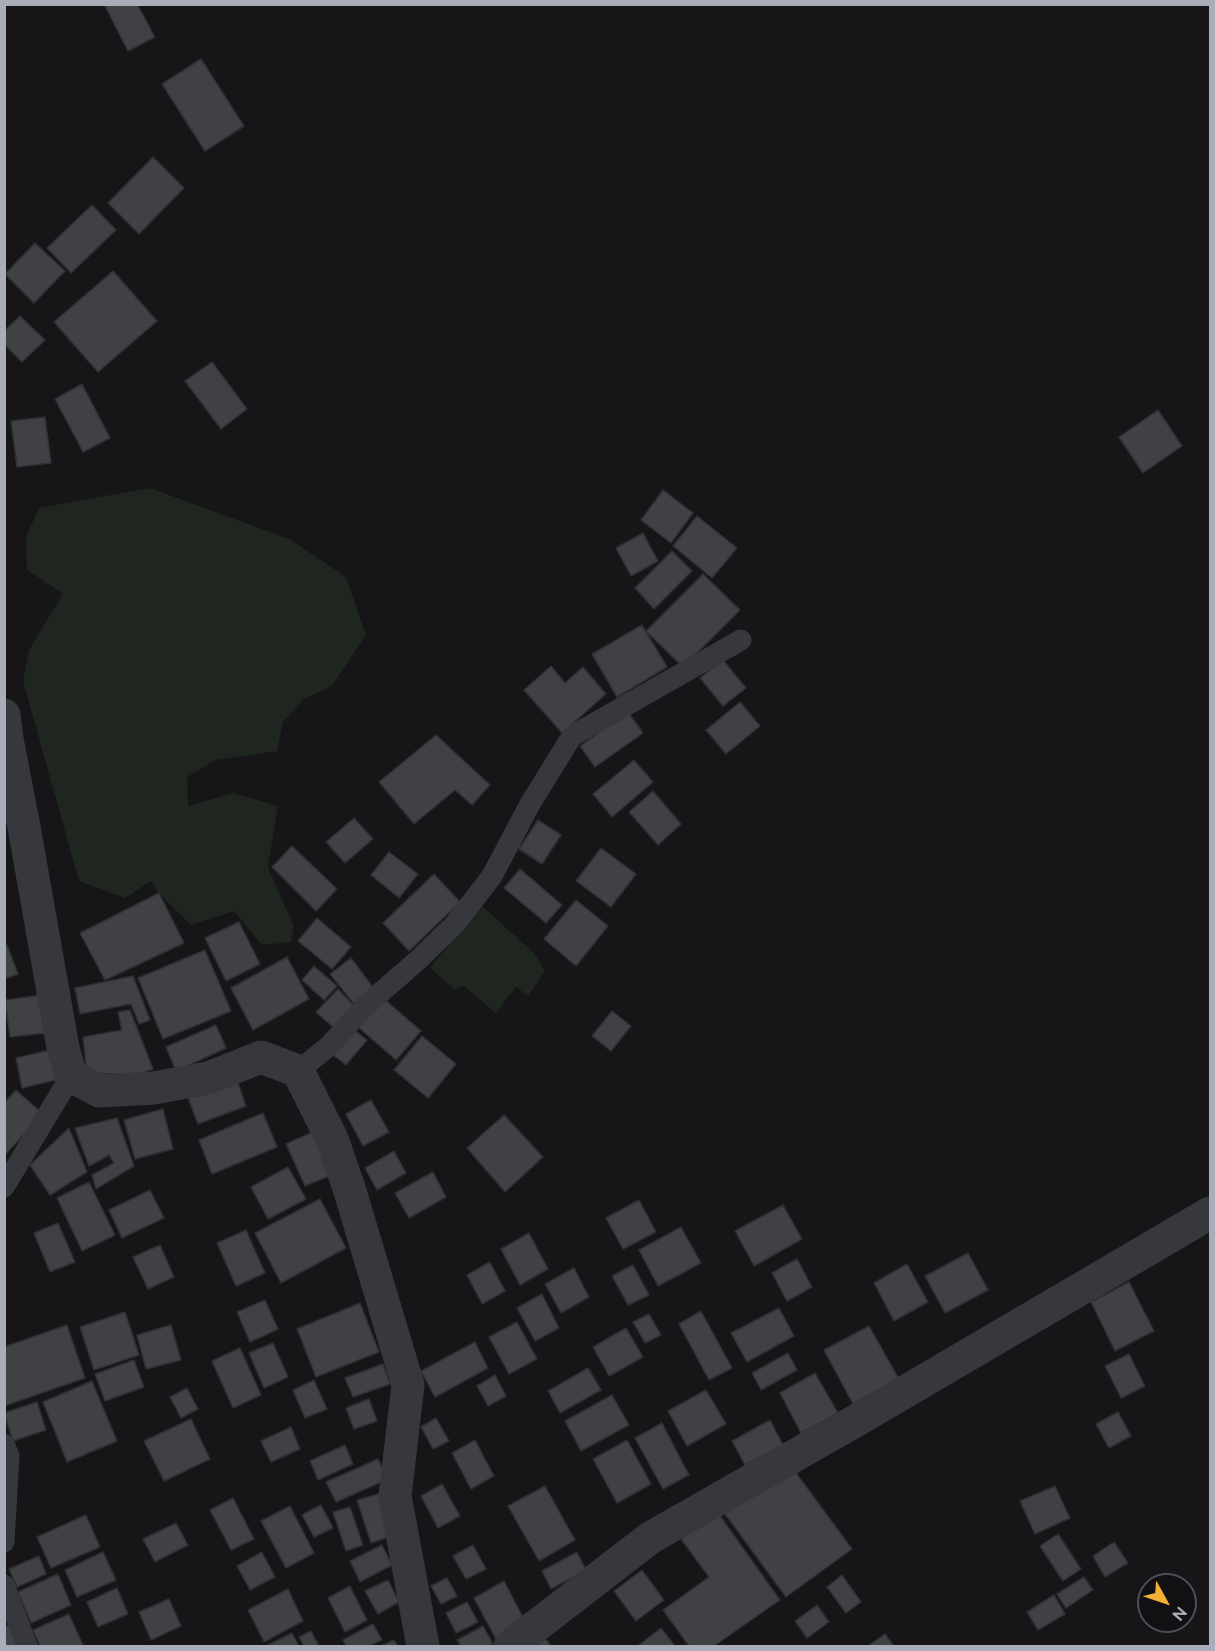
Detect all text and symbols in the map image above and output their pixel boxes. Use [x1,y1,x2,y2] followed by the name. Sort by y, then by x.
[1137,1573,1197,1633] north arrow
[1168,1603,1191,1624] text: N

